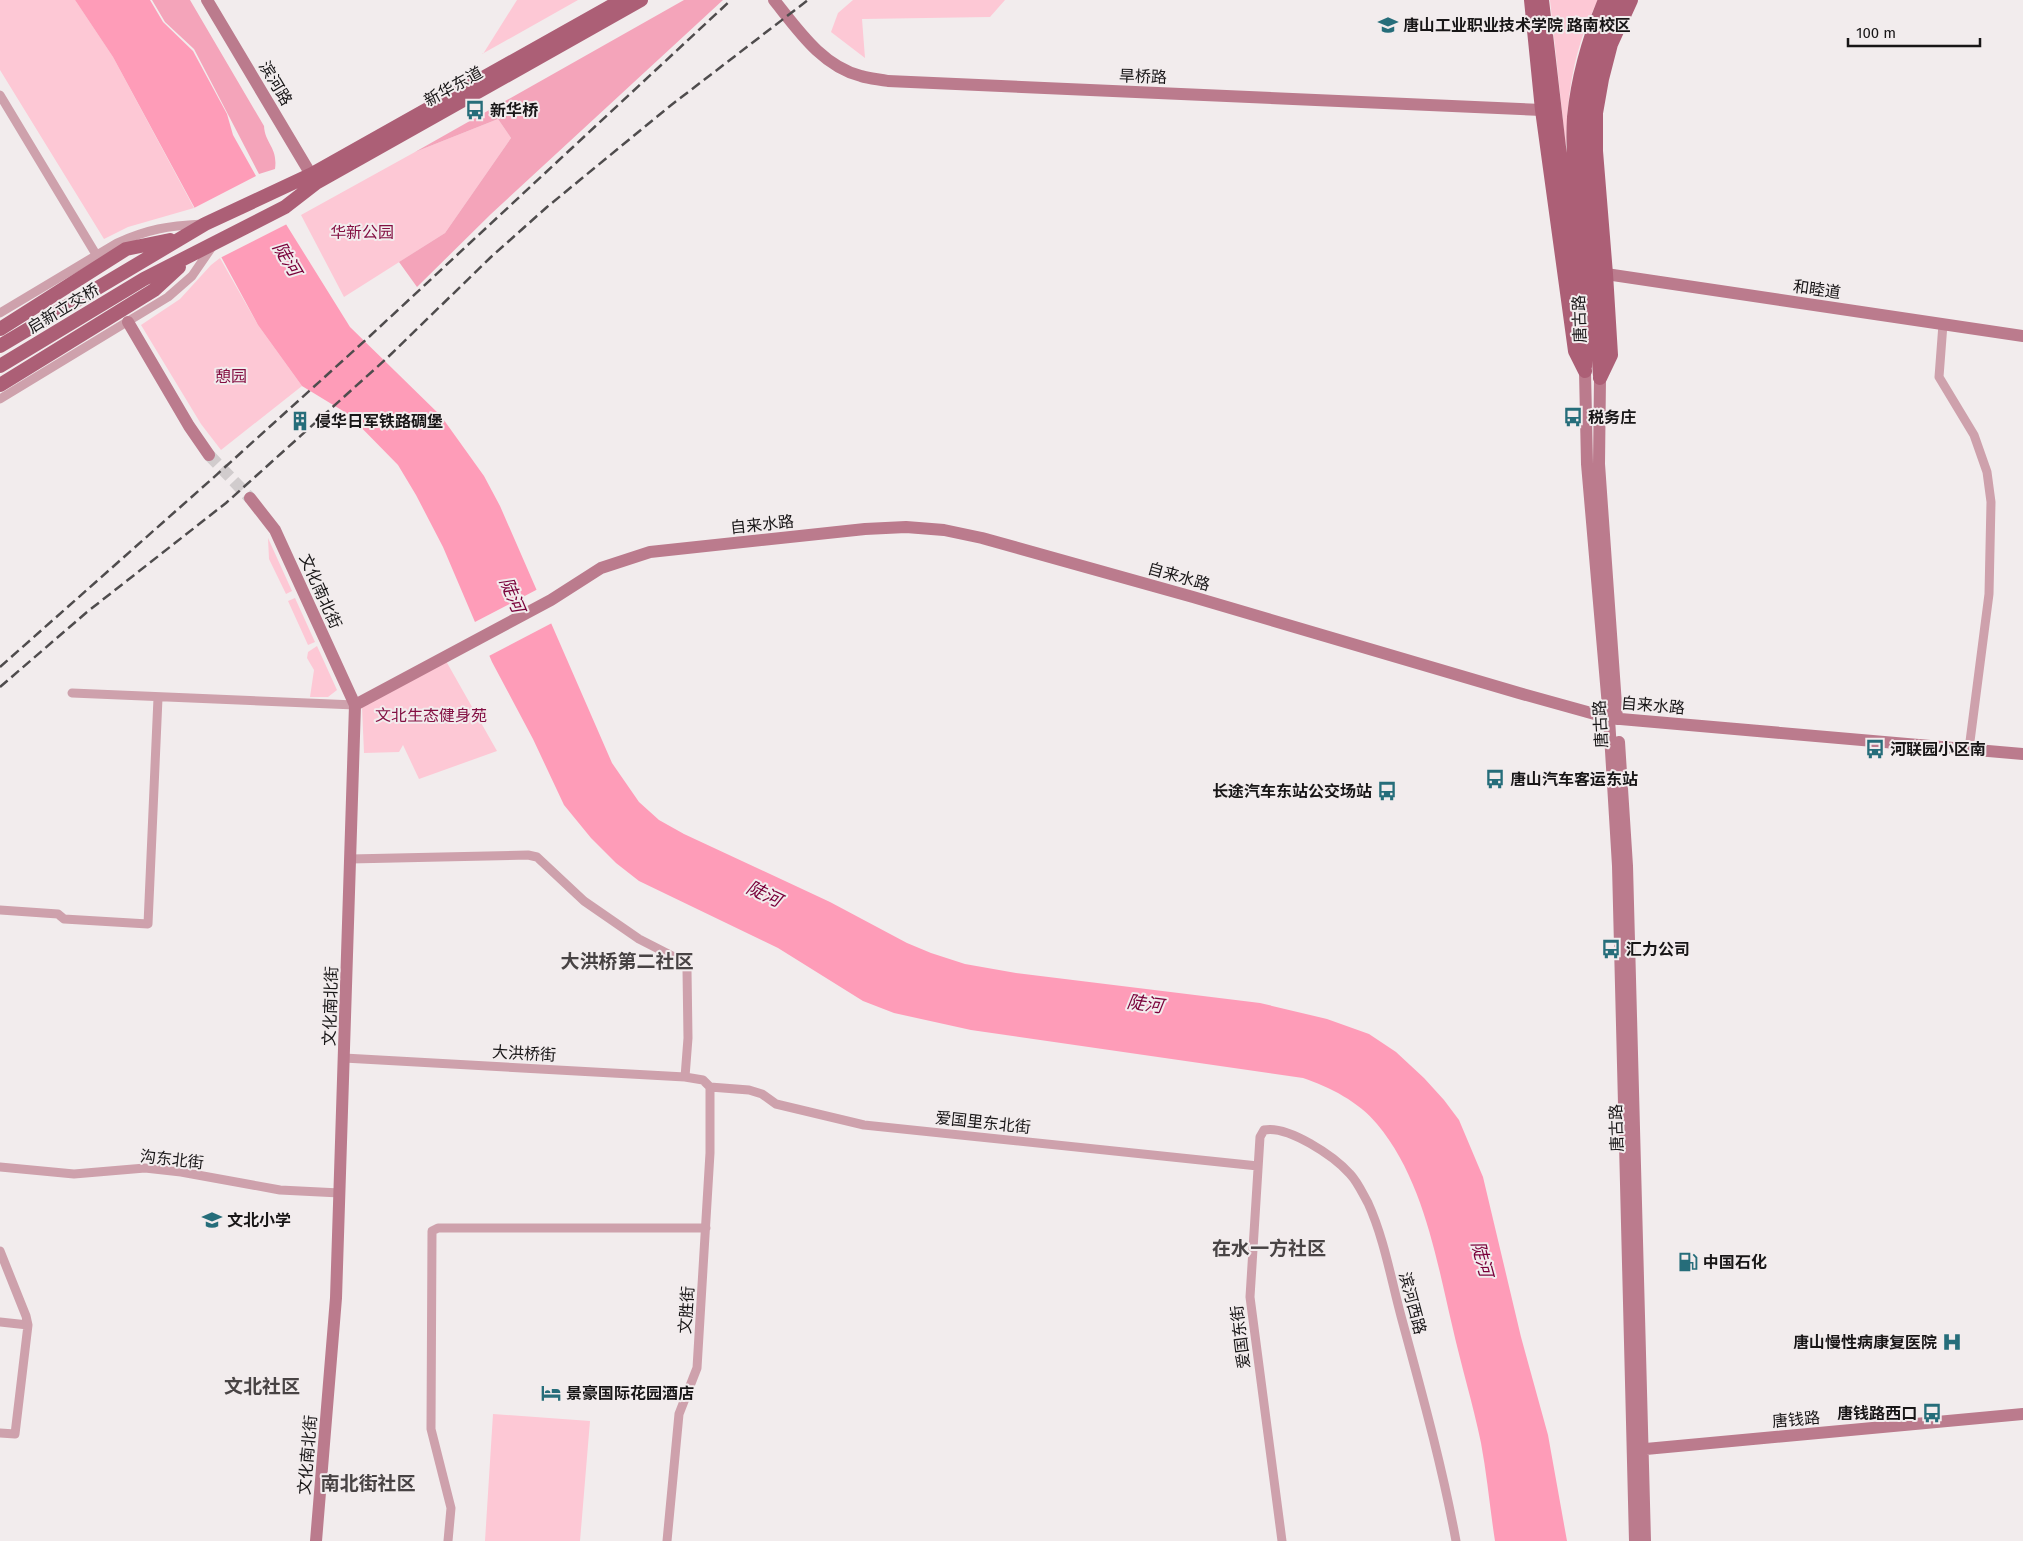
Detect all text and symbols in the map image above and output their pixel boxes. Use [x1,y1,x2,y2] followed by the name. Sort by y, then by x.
[1377,14,1399,36] school or university icon: 唐山工业职业技术学院 路南校区
[1848,15,1980,47] scale bar
[1403,16,1631,35] place label: 唐山工业职业技术学院 路南校区
[1856,24,1896,42] text: 100 m
[255,58,296,109] street label: 滨河路
[421,63,486,110] street label: 新华东道
[1119,66,1167,87] street label: 旱桥路
[464,99,486,121] bus stop icon: 新华桥
[490,101,539,120] place label: 新华桥
[330,223,394,242] park label: 华新公园
[268,238,307,283] water label: 陡河
[1792,277,1842,302] street label: 和睦道
[24,280,102,337] street label: 启新立交桥
[1569,295,1590,343] street label: 唐古路
[215,367,247,386] park label: 憩园
[1562,406,1584,428] bus stop icon: 税务庄
[1588,408,1636,427] place label: 税务庄
[289,410,311,432] building icon: 侵华日军铁路碉堡
[315,412,443,431] place label: 侵华日军铁路碉堡
[729,512,795,537] street label: 自来水路
[296,551,345,632] street label: 文化南北街
[1145,559,1212,594] street label: 自来水路
[495,574,530,619] water label: 陡河
[1620,693,1686,718] street label: 自来水路
[1590,700,1611,748] street label: 唐古路
[375,706,487,725] park label: 文北生态健身苑
[1864,738,1886,760] bus stop icon: 河联园小区南
[1890,740,1986,759] place label: 河联园小区南
[1484,768,1506,790] bus stop icon: 唐山汽车客运东站
[1510,770,1638,789] place label: 唐山汽车客运东站
[1376,780,1398,802] bus stop icon: 长途汽车东站公交场站
[1212,782,1372,801] place label: 长途汽车东站公交场站
[743,876,788,913] water label: 陡河
[1600,938,1622,960] bus stop icon: 汇力公司
[1626,940,1690,959] place label: 汇力公司
[560,950,694,973] district label: 大洪桥第二社区
[320,966,341,1046] street label: 文化南北街
[1126,991,1167,1018] water label: 陡河
[492,1042,556,1065] street label: 大洪桥街
[1606,1104,1627,1152] street label: 唐古路
[934,1108,1032,1137] street label: 爱国里东北街
[139,1147,205,1172] street label: 沟东北街
[201,1209,223,1231] school or university icon: 文北小学
[227,1211,291,1230] place label: 文北小学
[1212,1237,1326,1260] district label: 在水一方社区
[1467,1239,1498,1282] water label: 陡河
[1677,1251,1699,1273] fuel station icon: 中国石化
[1703,1253,1767,1272] place label: 中国石化
[1395,1270,1430,1337] street label: 滨河西路
[675,1285,698,1335] street label: 文胜街
[1227,1304,1254,1370] street label: 爱国东街
[1941,1331,1963,1353] hospital icon: 唐山慢性病康复医院
[1793,1333,1937,1352] place label: 唐山慢性病康复医院
[224,1375,300,1398] district label: 文北社区
[540,1382,562,1404] hotel icon: 景豪国际花园酒店
[566,1384,694,1403] place label: 景豪国际花园酒店
[1921,1402,1943,1424] bus stop icon: 唐钱路西口
[1837,1404,1917,1423] place label: 唐钱路西口
[1771,1408,1821,1431] street label: 唐钱路
[295,1414,320,1496] street label: 文化南北街
[320,1472,416,1495] district label: 南北街社区

